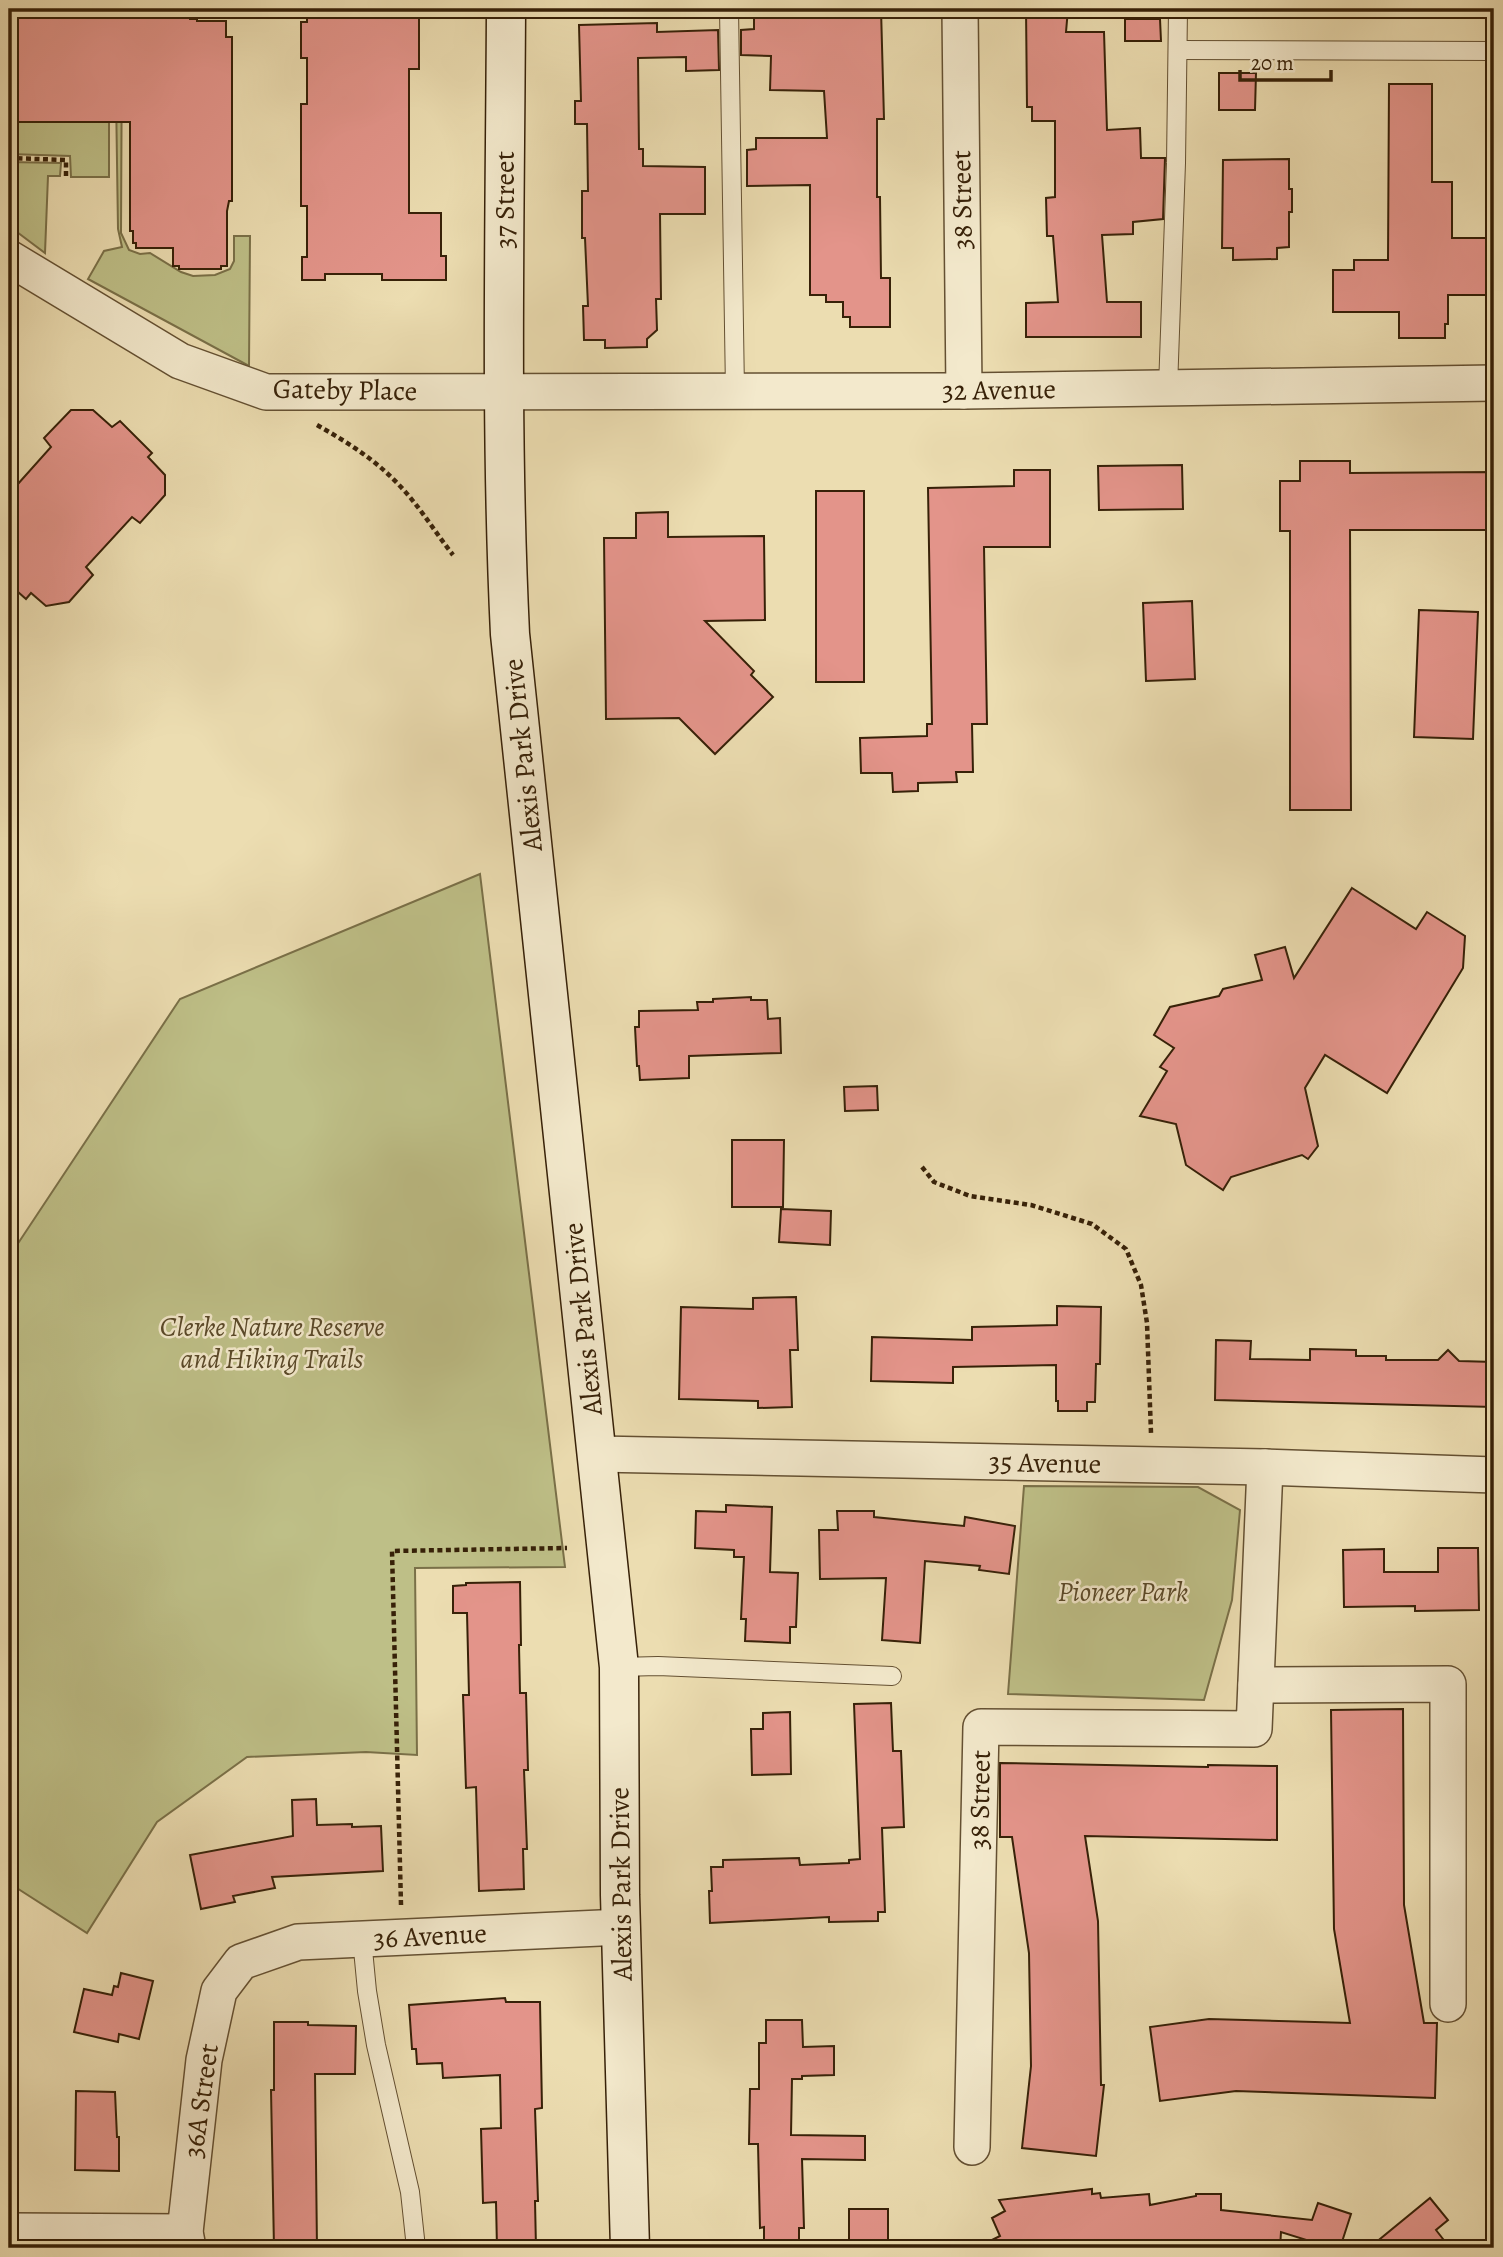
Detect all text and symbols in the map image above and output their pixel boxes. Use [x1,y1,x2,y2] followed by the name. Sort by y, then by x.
[1240,38,1332,82] scale bar
[1251,49,1294,77] text: 20 m
[942,150,982,250] street label: 38 Street
[486,151,524,249] street label: 37 Street
[273,370,417,410] street label: Gateby Place
[942,370,1056,410] street label: 32 Avenue
[494,657,552,854] street label: Alexis Park Drive
[554,1221,612,1418] street label: Alexis Park Drive
[160,1308,384,1378] park label: Clerke Nature Reserve and Hiking Trails
[988,1443,1102,1483] street label: 35 Avenue
[1058,1573,1188,1611] park label: Pioneer Park
[960,1750,1000,1850] street label: 38 Street
[600,1787,642,1982] street label: Alexis Park Drive
[372,1914,488,1958] street label: 36 Avenue
[174,2041,228,2161] street label: 36A Street

